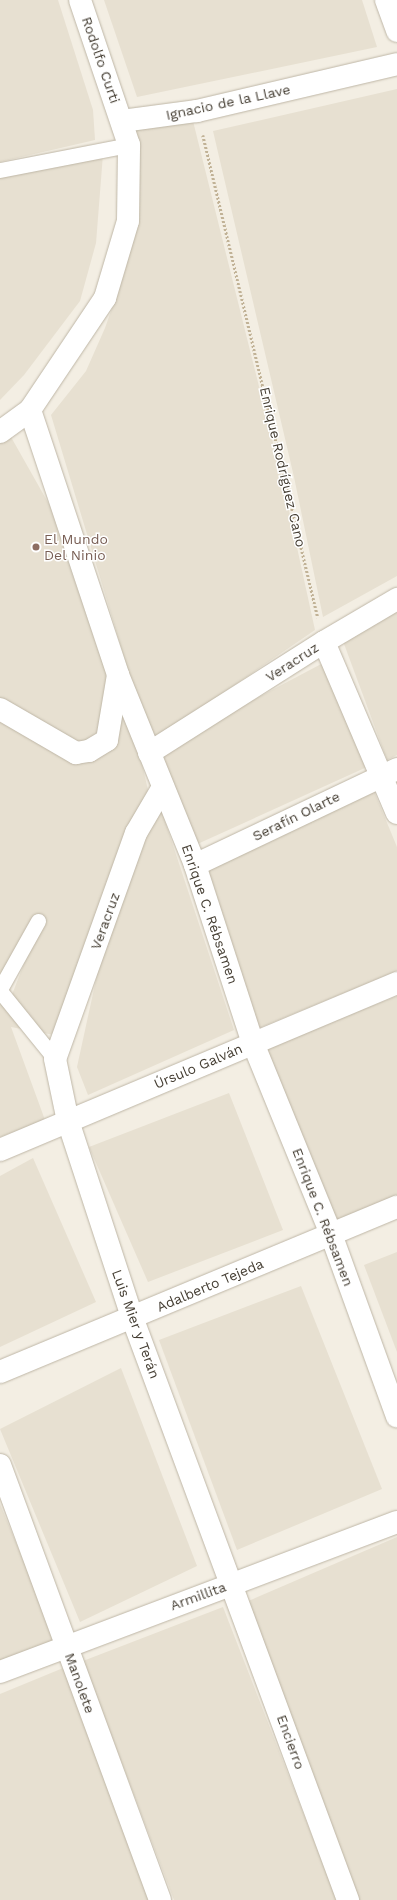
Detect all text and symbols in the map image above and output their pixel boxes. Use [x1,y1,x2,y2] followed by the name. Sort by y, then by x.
[78,14,124,106] street label: Rodolfo Curti
[164,81,292,123] street label: Ignacio de la Llave
[256,385,310,549] street label: Enrique Rodríguez Cano
[44,531,108,564] place label: El Mundo Del Ninio
[31,542,41,552] marker: El Mundo Del Ninio
[262,639,322,685] street label: Veracruz
[250,788,342,844] street label: Serafín Olarte
[178,842,242,986] street label: Enrique C. Rébsamen
[87,890,123,952] street label: Veracruz
[151,1040,245,1092] street label: Úrsulo Galván
[289,1146,357,1288] street label: Enrique C. Rébsamen
[154,1255,266,1315] street label: Adalberto Tejeda
[108,1267,164,1381] street label: Luis Mier y Terán
[168,1578,228,1614] street label: Armillita
[61,1651,99,1715] street label: Manolete
[273,1712,309,1772] street label: Encierro

